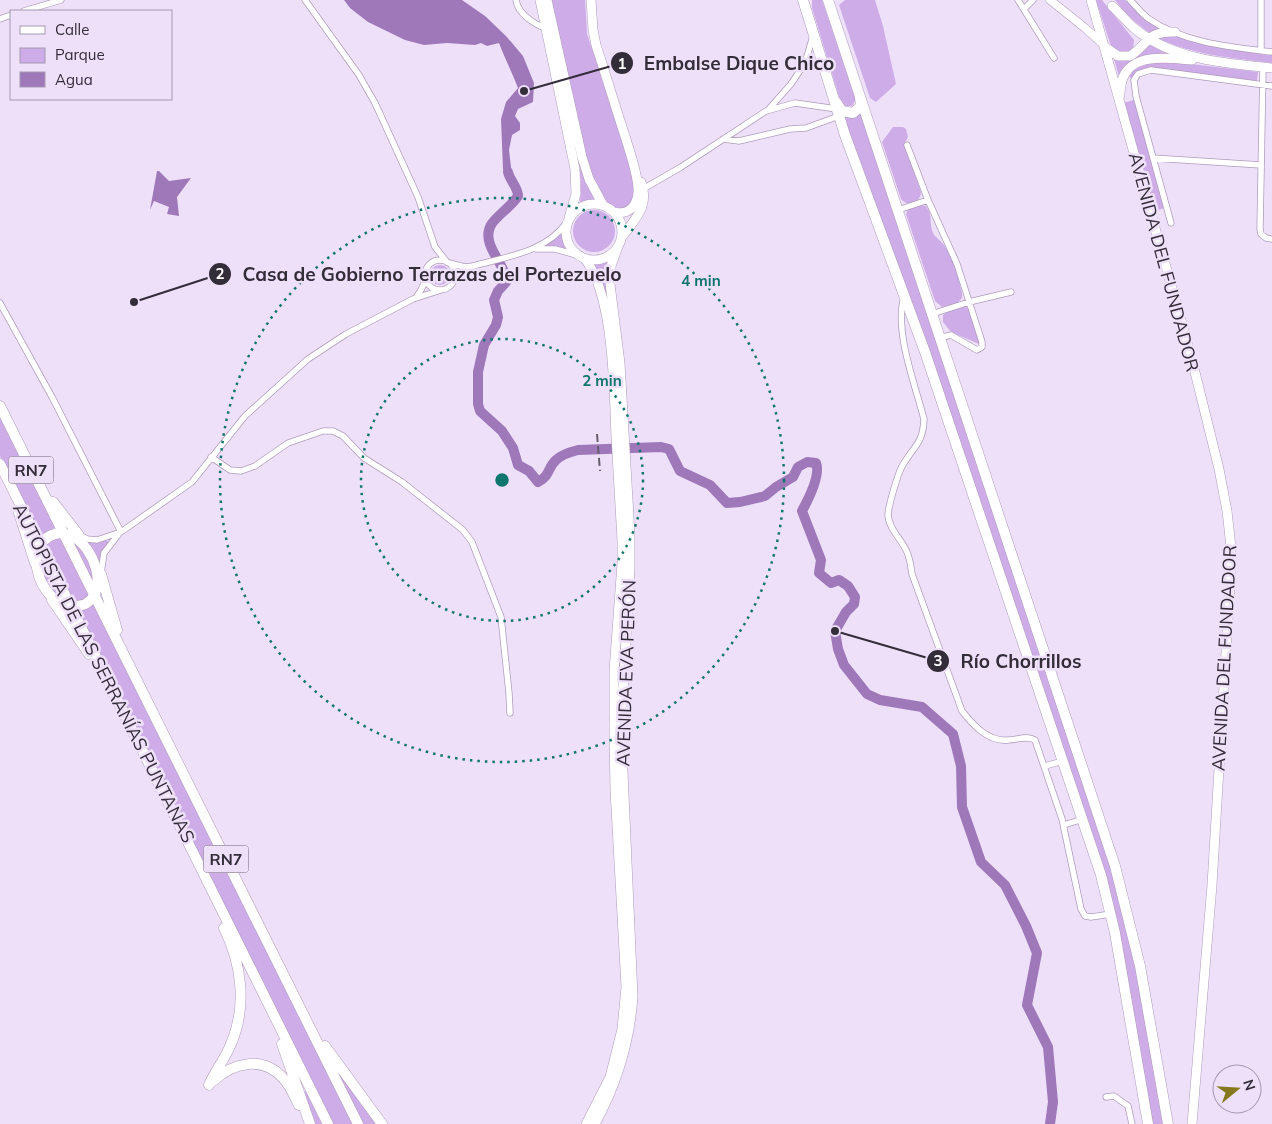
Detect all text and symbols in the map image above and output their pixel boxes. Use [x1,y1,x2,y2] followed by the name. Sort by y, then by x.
[10,10,172,100] legend
[55,20,89,39] text: Calle
[55,45,105,64] text: Parque
[609,46,845,80] callout: Embalse Dique Chico
[644,51,834,75] text: Embalse Dique Chico
[617,54,627,73] text: 1
[55,70,93,89] text: Agua
[1124,150,1204,374] street label: AVENIDA DEL FUNDADOR
[208,257,632,291] callout: Casa de Gobierno Terrazas del Portezuelo
[242,262,622,286] text: Casa de Gobierno Terrazas del Portezuelo
[215,264,225,283] text: 2
[681,271,721,290] text: 4 min
[582,371,622,390] text: 2 min
[8,456,54,484] road number: RN7
[493,471,511,489] centre of rings
[8,499,200,847] street label: AUTOPISTA DE LAS SERRANÍAS PUNTANAS
[1207,544,1241,772] street label: AVENIDA DEL FUNDADOR
[611,579,641,767] street label: AVENIDA EVA PERÓN
[925,644,1091,678] callout: Río Chorrillos
[960,649,1082,673] text: Río Chorrillos
[933,651,943,670] text: 3
[204,846,248,872] road number: RN7
[1212,1064,1262,1114] north arrow
[1239,1077,1260,1093] text: N

